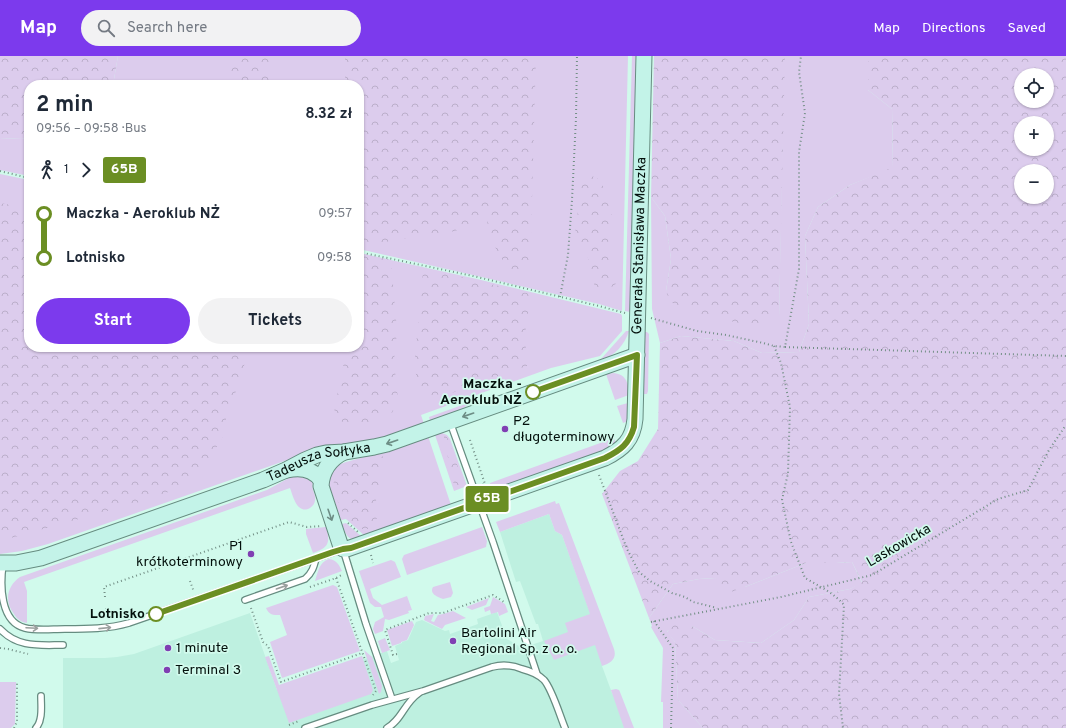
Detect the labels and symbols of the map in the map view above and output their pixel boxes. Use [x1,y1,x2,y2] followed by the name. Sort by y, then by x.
[629,157,650,335] street label: Generała Stanisława Maczka
[440,376,522,409] place label: Maczka - Aeroklub NŻ
[525,384,541,400] marker: Maczka - Aeroklub NŻ
[461,412,474,419] one-way arrow
[513,413,615,446] place label: P2 długoterminowy
[500,424,510,434] marker: P2 długoterminowy
[264,439,372,486] street label: Tadeusza Sołtyka
[386,439,399,446] one-way arrow
[464,486,510,512] line badge: 65B
[327,509,335,521] one-way arrow
[864,521,934,571] street label: Laskowicka
[136,538,243,571] place label: P1 krótkoterminowy
[246,549,256,559] marker: P1 krótkoterminowy
[275,582,287,590] one-way arrow
[90,606,145,623] place label: Lotnisko
[148,606,164,622] marker: Lotnisko
[98,624,111,632] one-way arrow
[25,625,38,632] one-way arrow
[461,625,577,658] place label: Bartolini Air Regional Sp. z o. o.
[448,636,458,646] marker: Bartolini Air Regional Sp. z o. o.
[176,640,228,657] place label: 1 minute
[163,643,173,653] marker: 1 minute
[175,662,241,679] place label: Terminal 3
[162,665,172,675] marker: Terminal 3

